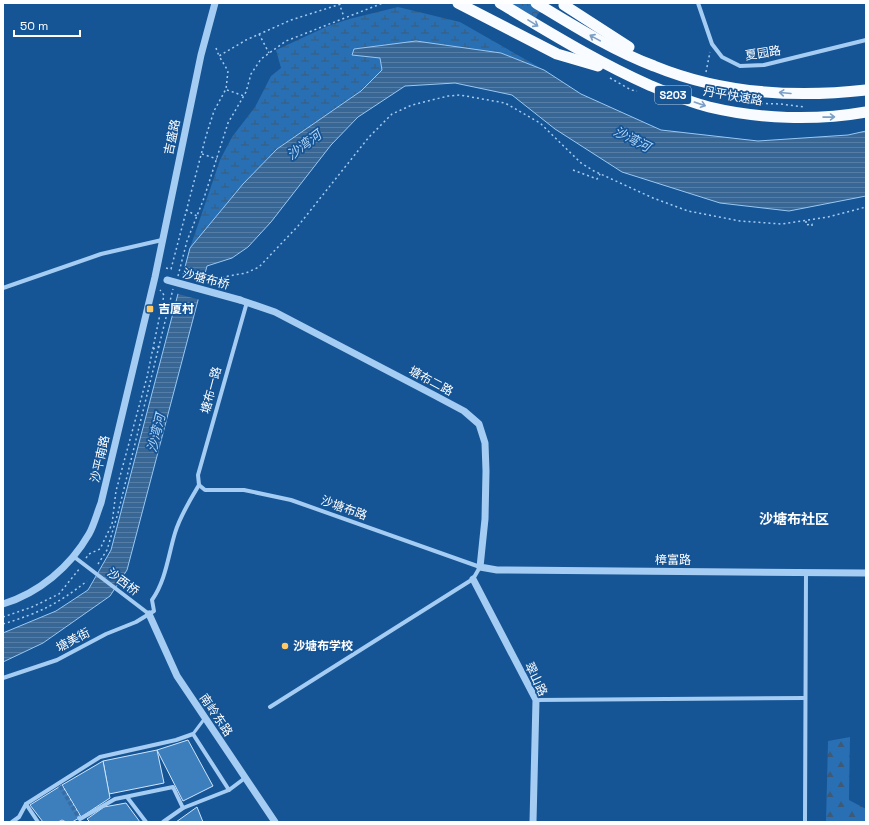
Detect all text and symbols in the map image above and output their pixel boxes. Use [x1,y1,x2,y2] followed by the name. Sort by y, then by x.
[14,12,80,38] scale bar
[20,18,48,34] text: 50 m
[527,20,539,28] one-way arrow
[589,33,601,41] one-way arrow
[744,42,782,64] street label: 夏园路
[702,83,764,109] street label: 丹平快速路
[655,86,691,104] road number: S203
[779,89,792,97] one-way arrow
[694,101,707,108] one-way arrow
[822,113,835,121] one-way arrow
[160,118,184,156] street label: 吉盛路
[611,123,656,157] water label: 沙湾河
[283,125,327,164] water label: 沙湾河
[181,265,231,293] street label: 沙塘布桥
[158,301,194,317] place label: 吉厦村
[145,304,155,314] marker: 吉厦村
[406,363,456,399] street label: 塘布二路
[197,365,225,415] street label: 塘布一路
[143,409,170,454] water label: 沙湾河
[87,434,113,484] street label: 沙平南路
[319,492,369,524] street label: 沙塘布路
[759,510,829,528] district label: 沙塘布社区
[655,552,691,568] street label: 樟富路
[104,565,142,599] street label: 沙西桥
[53,624,93,656] street label: 塘美街
[293,638,353,654] place label: 沙塘布学校
[280,641,290,651] marker: 沙塘布学校
[521,659,551,699] street label: 翠山路
[196,691,236,739] street label: 南岭东路

